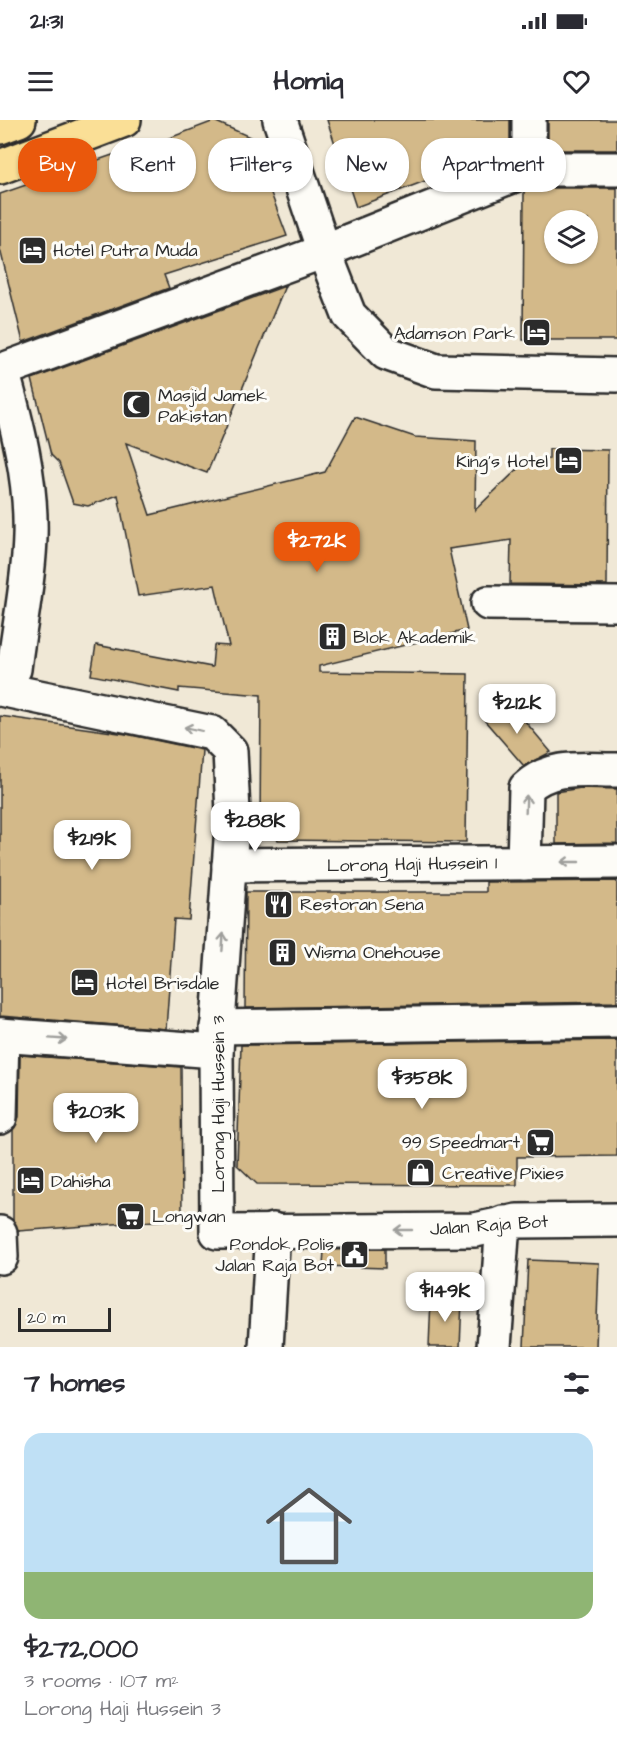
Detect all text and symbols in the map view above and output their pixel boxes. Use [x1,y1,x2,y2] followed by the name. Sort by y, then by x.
[30,6,63,37] text: 21:31
[273,62,344,100] text: Homiq
[24,65,57,98] icon: menu
[560,65,593,98] icon: heart
[18,138,97,192] chip: Buy
[109,138,196,192] chip: Rent
[208,138,313,192] chip: Filters
[325,138,409,192] chip: New
[421,138,566,192] chip: Apartment
[544,210,598,264] map controls
[544,210,598,264] button: layers
[16,234,48,266] hotel icon: Hotel Putra Muda
[53,238,198,263] place label: Hotel Putra Muda
[520,317,552,349] hotel icon: Adamson Park
[394,321,515,346] place label: Adamson Park
[158,383,267,429] place label: Masjid Jamek Pakistan
[121,389,153,421] mosque icon: Masjid Jamek Pakistan
[553,445,585,477] hotel icon: King's Hotel
[456,449,548,475] place label: King's Hotel
[275,522,359,573] pin: $272K
[288,527,346,555] text: $272K
[316,621,348,653] building icon: Blok Akademik
[353,625,476,650] place label: Blok Akademik
[475,684,559,735] pin: $212K
[493,689,541,717] text: $212K
[183,723,203,734] one-way arrow
[520,795,532,815] one-way arrow
[213,802,297,853] pin: $288K
[225,807,285,835] text: $288K
[50,820,134,871] pin: $219K
[68,825,116,853] text: $219K
[327,851,497,879] street label: Lorong Haji Hussein 1
[561,857,581,868] one-way arrow
[263,888,295,920] restaurant icon: Restoran Sena
[300,892,424,917] place label: Restoran Sena
[218,933,229,953] one-way arrow
[267,936,299,968] building icon: Wisma Onehouse
[304,940,441,965] place label: Wisma Onehouse
[69,967,101,999] hotel icon: Hotel Brisdale
[106,971,220,996] place label: Hotel Brisdale
[206,1015,232,1193] street label: Lorong Haji Hussein 3
[48,1034,68,1045] one-way arrow
[380,1059,464,1110] pin: $358K
[392,1064,452,1092] text: $358K
[54,1093,138,1144] pin: $203K
[67,1098,125,1126] text: $203K
[525,1126,557,1158] supermarket icon: 99 Speedmart
[402,1130,521,1155] place label: 99 Speedmart
[405,1157,437,1189] shop icon: Creative Pixies
[442,1161,564,1186] place label: Creative Pixies
[14,1165,46,1197] hotel icon: Dahisha
[51,1169,111,1194] place label: Dahisha
[115,1200,147,1232] supermarket icon: Longwan
[152,1204,226,1230] place label: Longwan
[429,1209,550,1242] street label: Jalan Raja Bot
[394,1224,414,1236] one-way arrow
[215,1232,335,1278] place label: Pondok Polis Jalan Raja Bot
[339,1238,371,1270] public building icon: Pondok Polis Jalan Raja Bot
[403,1272,487,1323] pin: $149K
[420,1277,470,1305] text: $149K
[18,1305,111,1332] scale bar
[27,1307,65,1329] text: 20 m
[24,1365,125,1401] text: 7 homes
[560,1367,593,1400] icon: filters
[255,1472,363,1580] icon: home
[24,1631,138,1667] text: $272,000
[24,1667,179,1695] text: 3 rooms · 107 m²
[24,1695,221,1723] text: Lorong Haji Hussein 3

